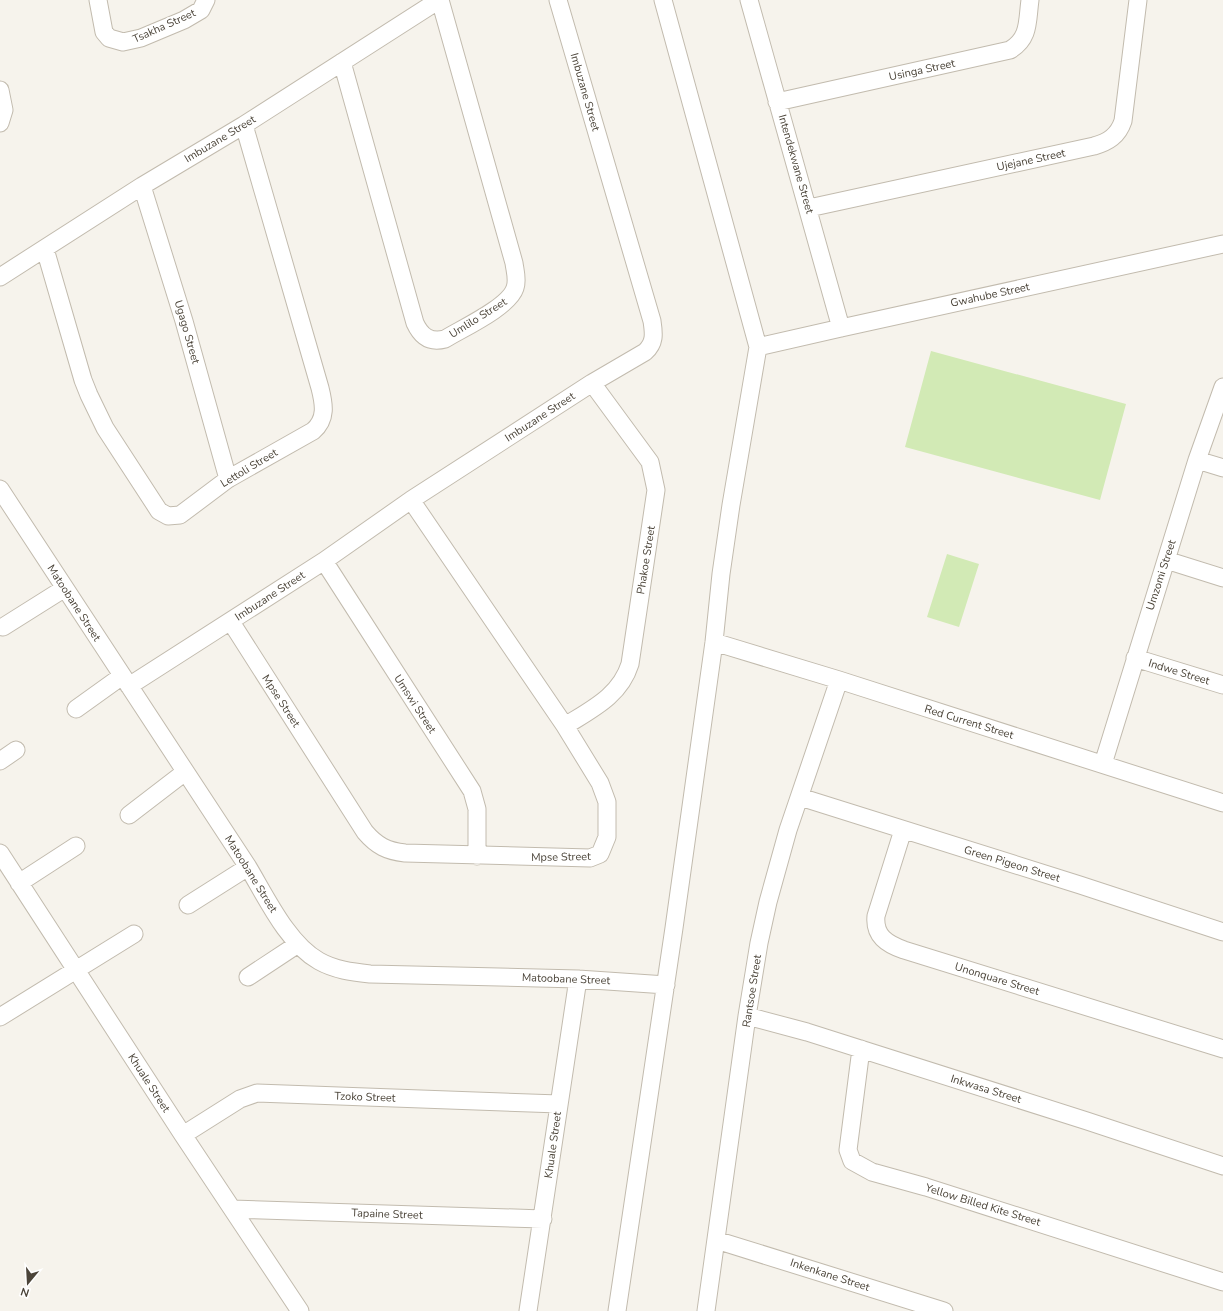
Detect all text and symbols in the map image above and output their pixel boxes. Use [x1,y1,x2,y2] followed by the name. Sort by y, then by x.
[130,5,198,47] street label: Tsakha Street
[567,51,603,133] street label: Imbuzane Street
[888,56,957,84] street label: Usinga Street
[182,112,259,166] street label: Imbuzane Street
[775,113,817,215] street label: Intendekwane Street
[995,145,1067,175] street label: Ujejane Street
[949,279,1031,311] street label: Gwahube Street
[446,294,510,342] street label: Umlilo Street
[171,298,203,366] street label: Ugago Street
[502,389,578,445] street label: Imbuzane Street
[218,445,280,491] street label: Lettoli Street
[633,525,659,595] street label: Phakoe Street
[1143,538,1180,612] street label: Umzomi Street
[44,562,104,644] street label: Matoobane Street
[232,568,308,624] street label: Imbuzane Street
[1147,656,1212,688] street label: Indwe Street
[258,672,304,730] street label: Mpse Street
[390,672,440,736] street label: Umswi Street
[923,701,1015,743] street label: Red Current Street
[221,833,281,916] street label: Matoobane Street
[962,842,1062,886] street label: Green Pigeon Street
[531,849,591,865] street label: Mpse Street
[739,953,765,1028] street label: Rantsoe Street
[953,959,1041,999] street label: Unonquare Street
[522,970,611,988] street label: Matoobane Street
[124,1051,174,1115] street label: Khuale Street
[949,1071,1023,1107] street label: Inkwasa Street
[334,1088,396,1106] street label: Tzoko Street
[541,1111,565,1179] street label: Khuale Street
[923,1180,1043,1230] street label: Yellow Billed Kite Street
[351,1205,423,1223] street label: Tapaine Street
[788,1255,872,1295] street label: Inkenkane Street
[8,1263,48,1303] north arrow
[19,1284,31,1300] text: N

